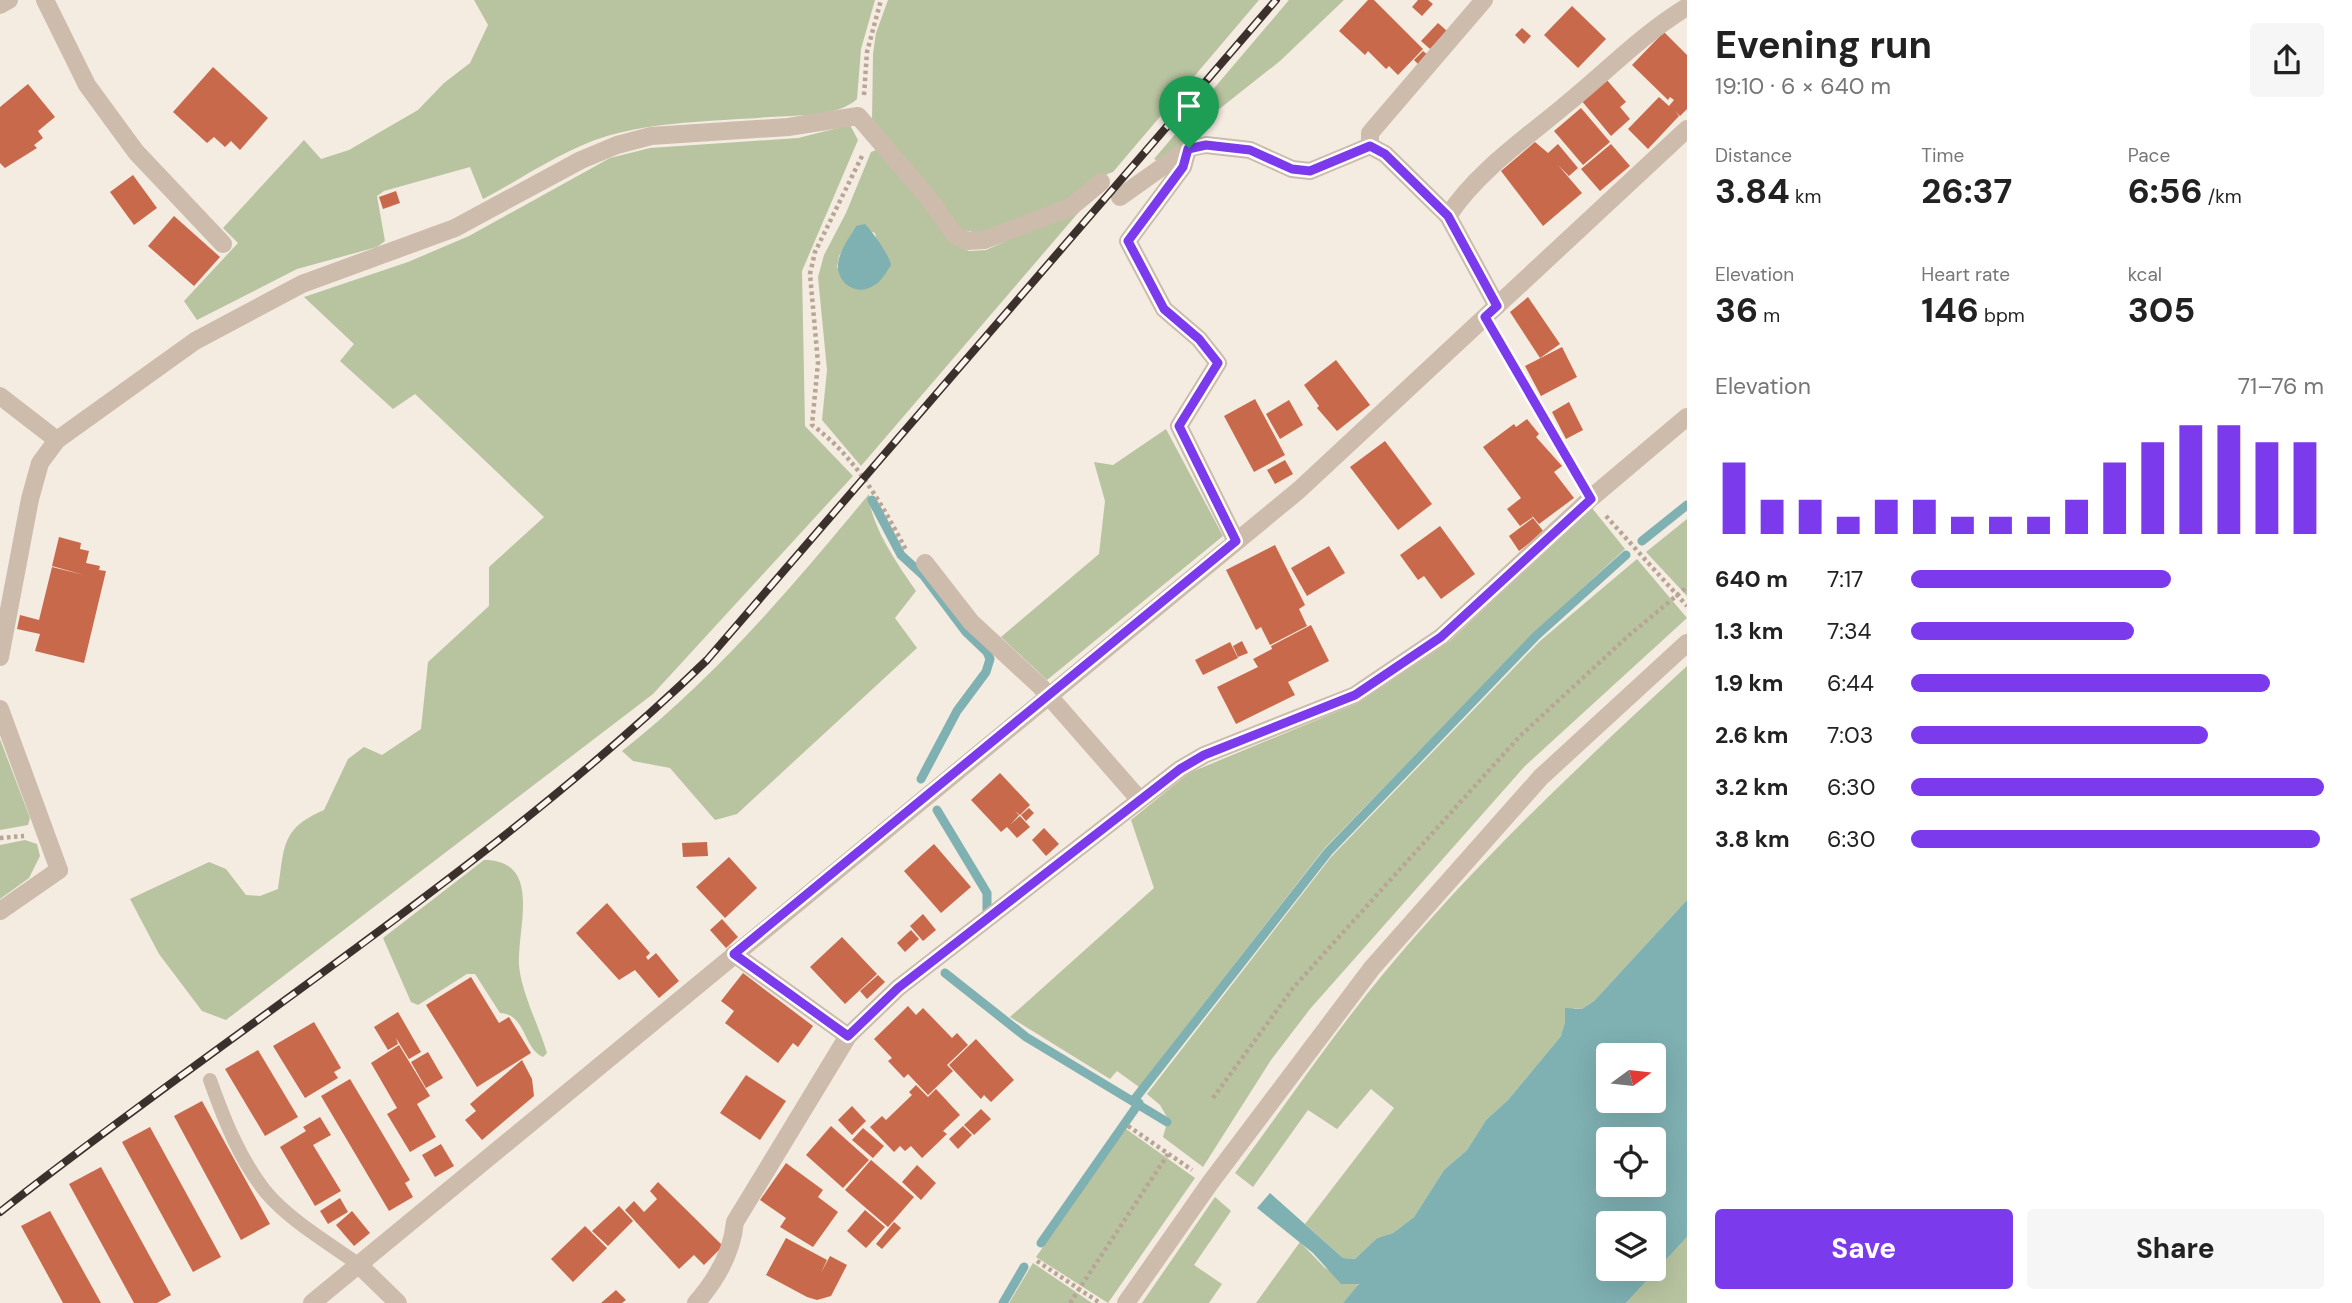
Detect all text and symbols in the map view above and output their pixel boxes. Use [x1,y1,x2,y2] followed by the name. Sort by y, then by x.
[1715,20,1932,70] text: Evening run
[2250,23,2324,97] button: share
[1715,71,1891,101] text: 19:10 · 6 × 640 m
[1159,76,1219,148] pin
[1170,87,1208,125] icon: arrive
[1715,143,1792,168] text: Distance
[1921,143,1964,168] text: Time
[2128,143,2170,168] text: Pace
[1715,168,1790,214] text: 3.84
[1921,168,2012,214] text: 26:37
[2128,168,2203,214] text: 6:56
[1790,184,1821,209] text: km
[2203,184,2242,209] text: /km
[1715,262,1794,287] text: Elevation
[1921,262,2010,287] text: Heart rate
[2128,262,2162,287] text: kcal
[1715,287,1758,333] text: 36
[1921,287,1979,333] text: 146
[2128,287,2195,333] text: 305
[1758,303,1780,328] text: m
[1979,303,2025,328] text: bpm
[1715,371,1811,401] text: Elevation
[2238,371,2324,401] text: 71–76 m
[1715,564,1788,594] text: 640 m
[1827,564,1863,594] text: 7:17
[1715,616,1783,646] text: 1.3 km
[1827,616,1871,646] text: 7:34
[1715,668,1783,698] text: 1.9 km
[1827,668,1874,698] text: 6:44
[1715,720,1788,750] text: 2.6 km
[1827,720,1873,750] text: 7:03
[1715,772,1788,802] text: 3.2 km
[1827,772,1875,802] text: 6:30
[1715,824,1790,854] text: 3.8 km
[1827,824,1875,854] text: 6:30
[1596,1043,1666,1113] north arrow
[1596,1043,1666,1281] map controls
[1596,1127,1666,1197] button: locate
[1715,1209,2013,1289] button: Save
[2027,1209,2324,1289] button: Share
[1596,1211,1666,1281] button: layers

